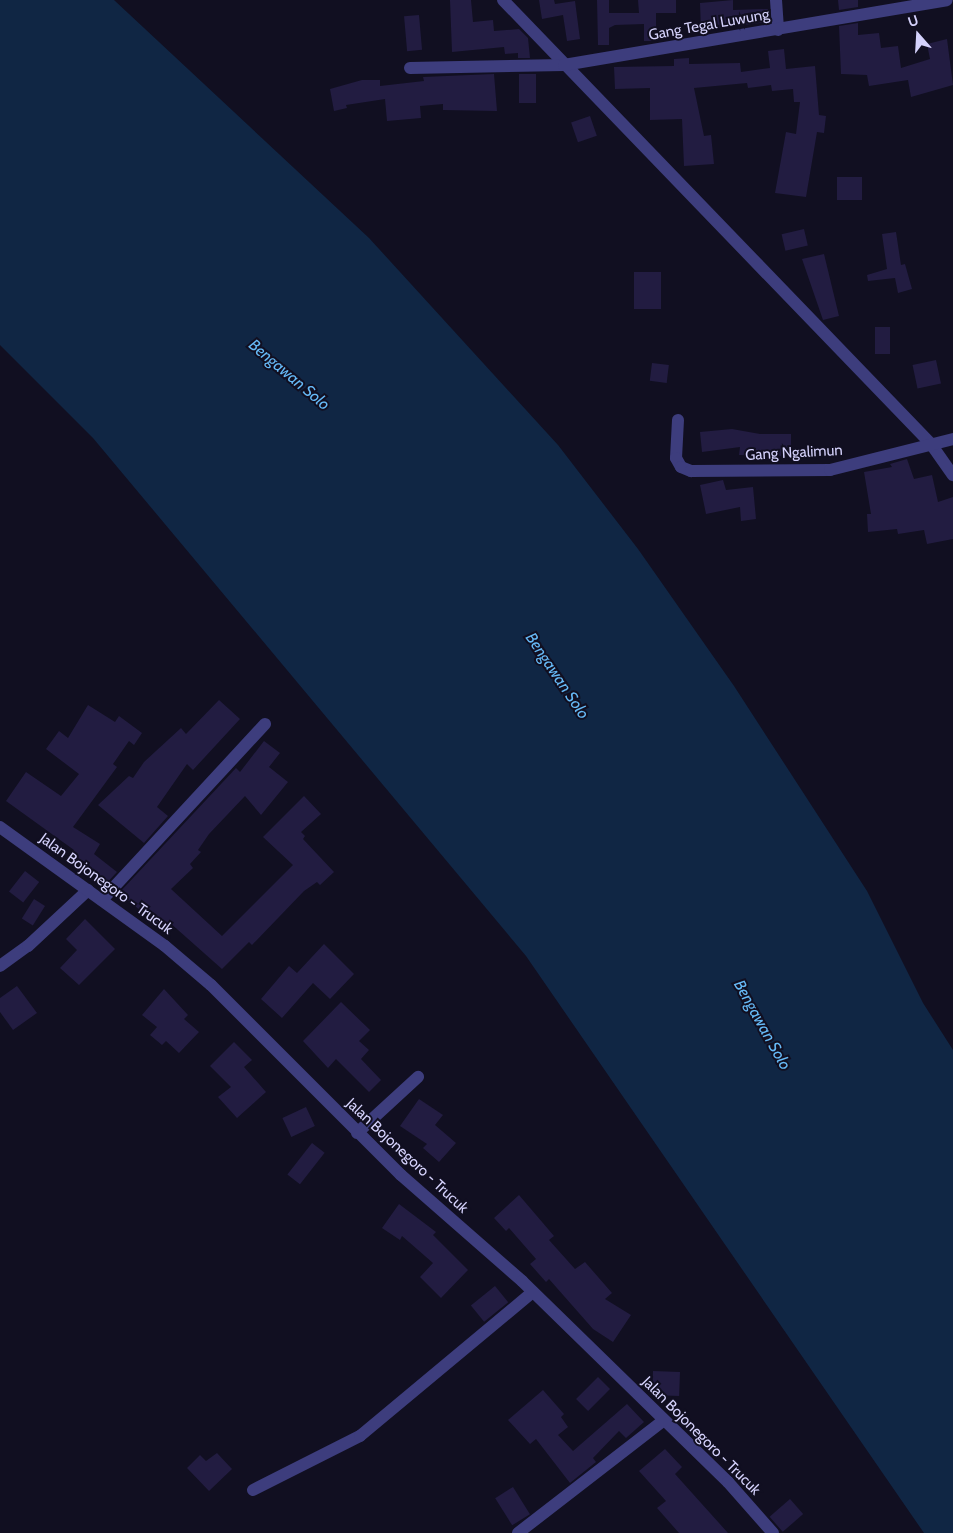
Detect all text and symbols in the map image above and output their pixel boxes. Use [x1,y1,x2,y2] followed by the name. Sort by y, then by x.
[647,6,771,44] street label: Gang Tegal Luwung
[893,10,943,60] north arrow
[905,11,921,31] text: U
[245,336,333,414] water label: Bengawan Solo
[745,441,843,465] street label: Gang Ngalimun
[521,629,593,723] water label: Bengawan Solo
[36,830,176,938] street label: Jalan Bojonegoro - Trucuk
[729,977,795,1073] water label: Bengawan Solo
[342,1095,472,1217] street label: Jalan Bojonegoro - Trucuk
[638,1373,764,1499] street label: Jalan Bojonegoro - Trucuk

